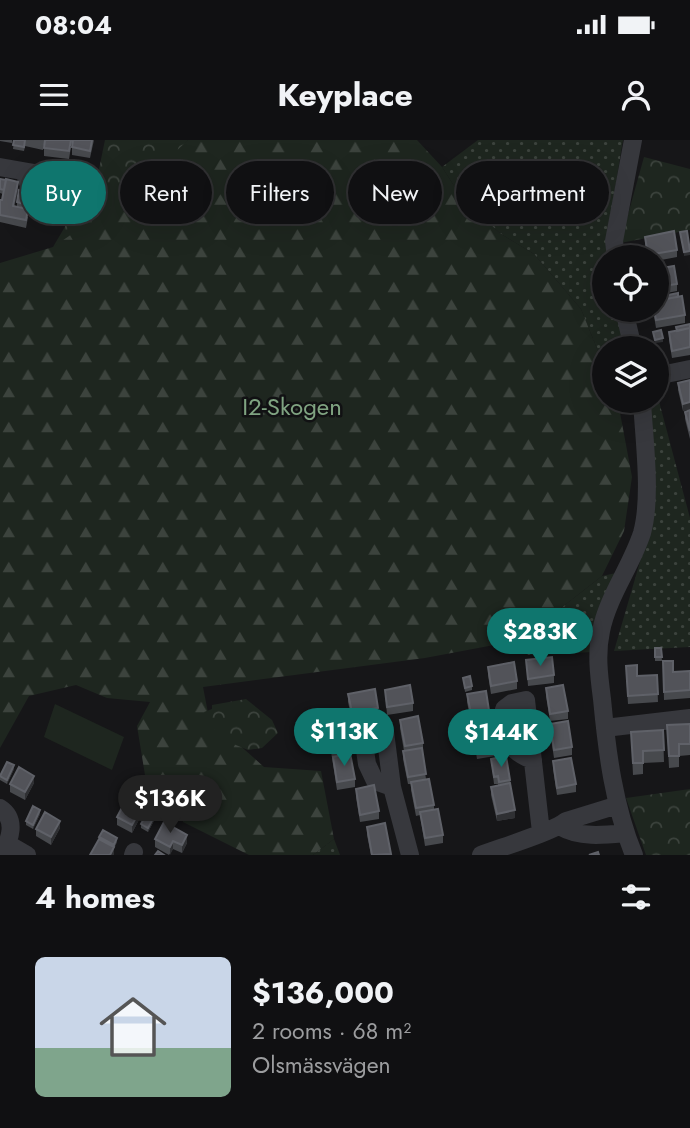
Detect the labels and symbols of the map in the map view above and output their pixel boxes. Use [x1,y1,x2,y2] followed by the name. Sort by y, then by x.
[242,389,342,424] park label: I2-Skogen
[491,608,589,668] pin: $283K
[295,708,393,768] pin: $113K
[452,710,550,769] pin: $144K
[121,776,219,835] pin: $136K

